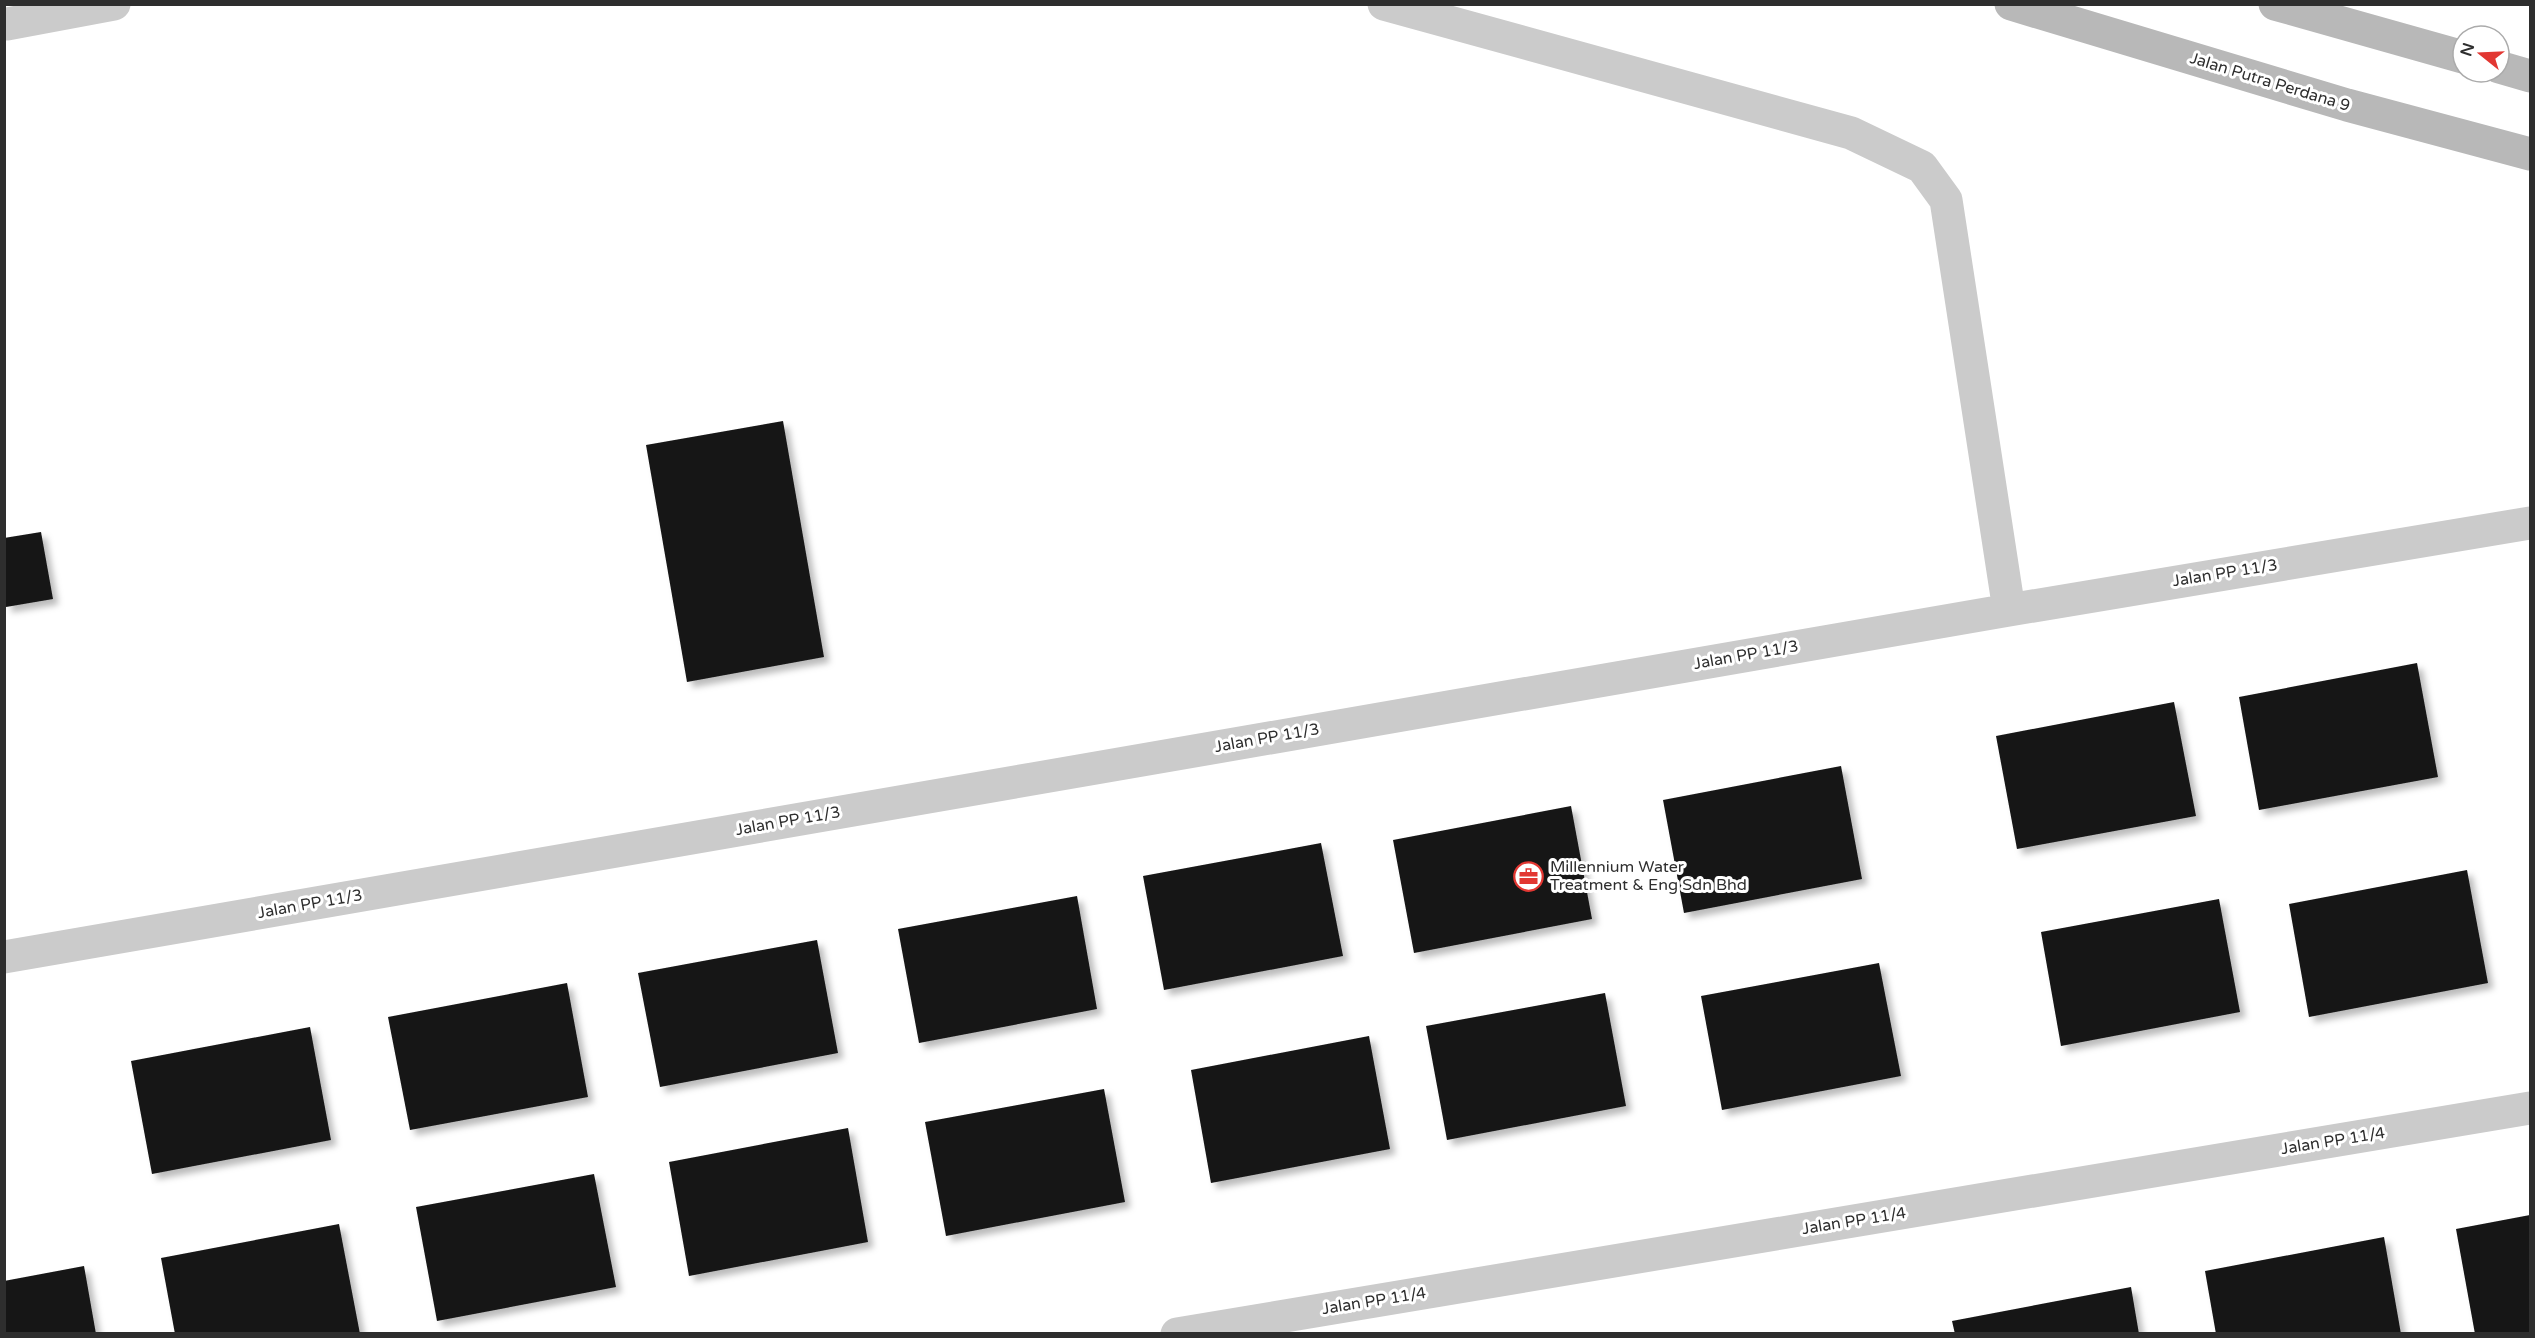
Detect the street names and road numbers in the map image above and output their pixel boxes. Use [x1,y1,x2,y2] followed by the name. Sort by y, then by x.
[2187,48,2353,116] street label: Jalan Putra Perdana 9
[2171,555,2279,591] street label: Jalan PP 11/3
[1692,636,1800,674] street label: Jalan PP 11/3
[1213,719,1321,757] street label: Jalan PP 11/3
[734,802,842,840] street label: Jalan PP 11/3
[256,885,364,923] street label: Jalan PP 11/3
[2279,1123,2387,1159] street label: Jalan PP 11/4
[1800,1203,1908,1239] street label: Jalan PP 11/4
[1320,1283,1428,1319] street label: Jalan PP 11/4

